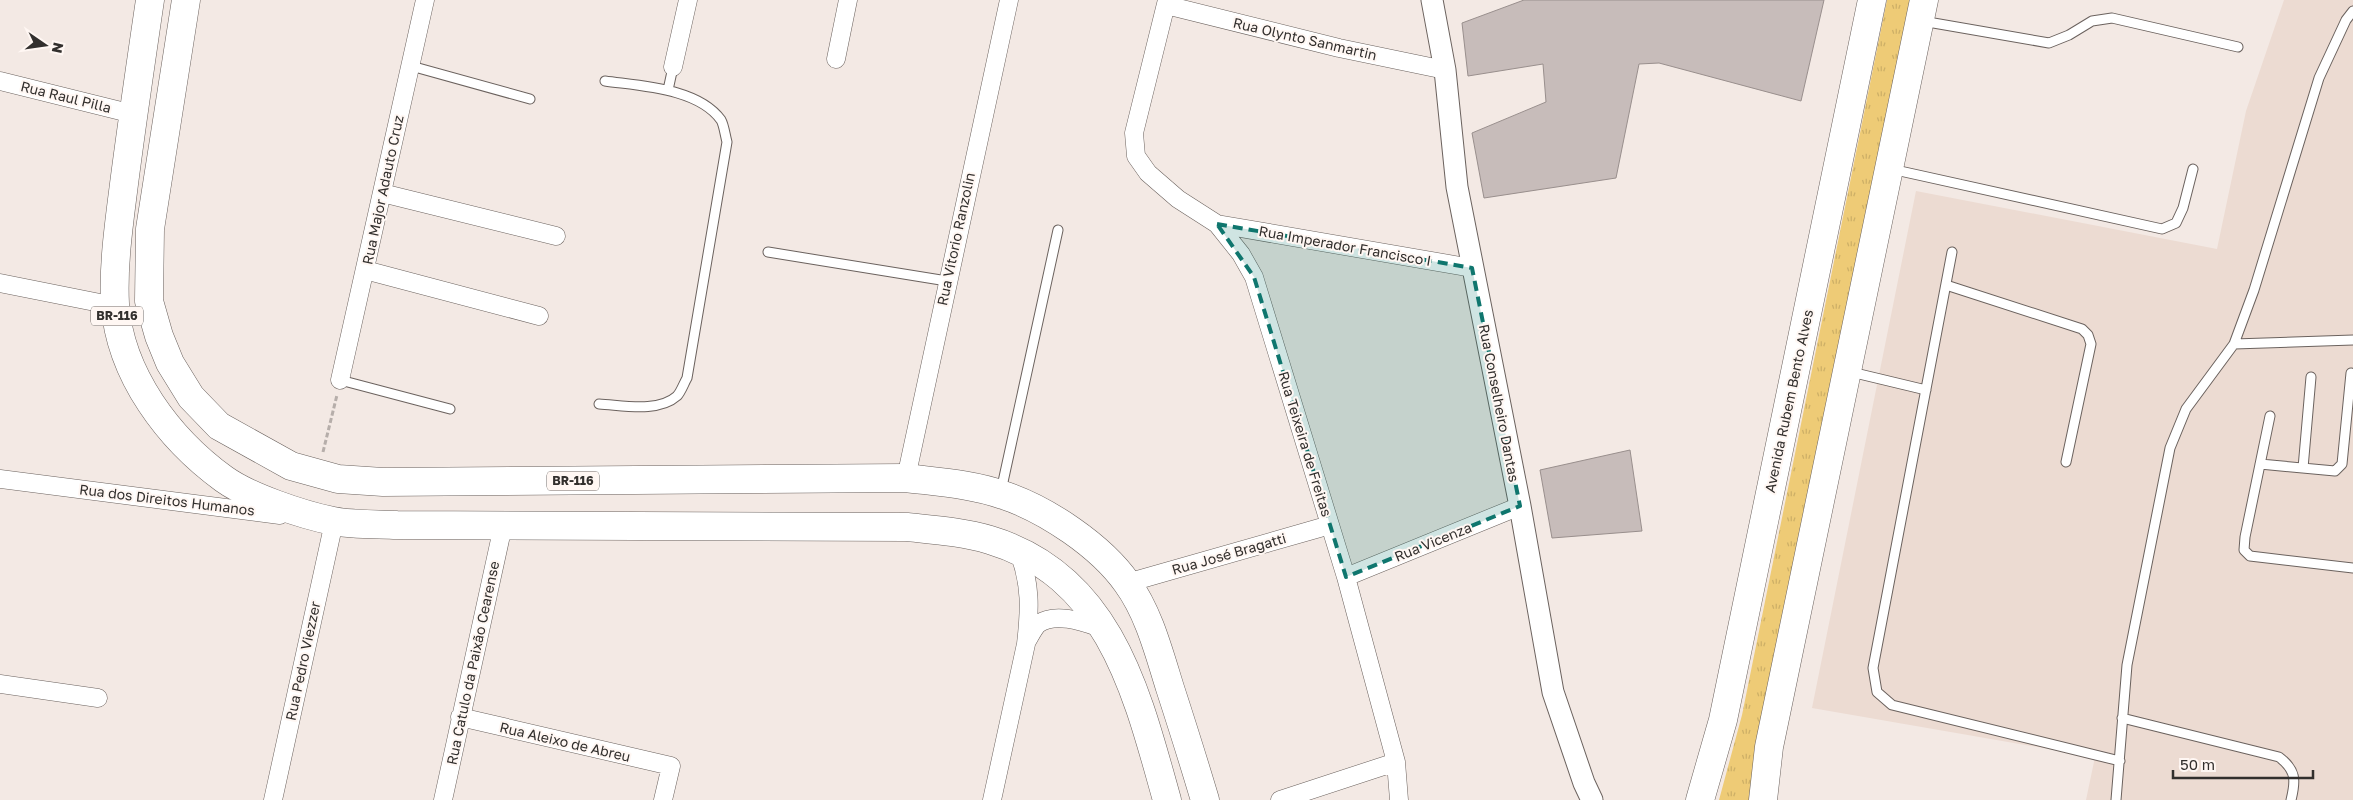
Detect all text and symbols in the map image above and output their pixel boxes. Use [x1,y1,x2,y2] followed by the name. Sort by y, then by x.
[1232,14,1379,63] street label: Rua Olynto Sanmartin
[20,20,70,70] north arrow
[49,41,68,55] text: N
[19,77,113,116] street label: Rua Raul Pilla
[358,114,407,266] street label: Rua Major Adauto Cruz
[933,171,978,307] street label: Rua Vitorio Ranzolin
[1258,222,1433,269] street label: Rua Imperador Francisco I
[91,306,143,326] road number: BR-116
[1761,308,1816,494] street label: Avenida Rubem Bento Alves
[1476,323,1523,483] street label: Rua Conselheiro Dantas
[1275,369,1336,519] street label: Rua Teixeira de Freitas
[547,472,599,491] road number: BR-116
[78,480,256,519] street label: Rua dos Direitos Humanos
[1392,518,1474,565] street label: Rua Vicenza
[1170,529,1288,578] street label: Rua José Bragatti
[443,559,502,766] street label: Rua Catulo da Paixão Cearense
[282,599,324,722] street label: Rua Pedro Viezzer
[498,718,632,765] street label: Rua Aleixo de Abreu
[2173,748,2313,780] scale bar
[2180,755,2215,773] text: 50 m

